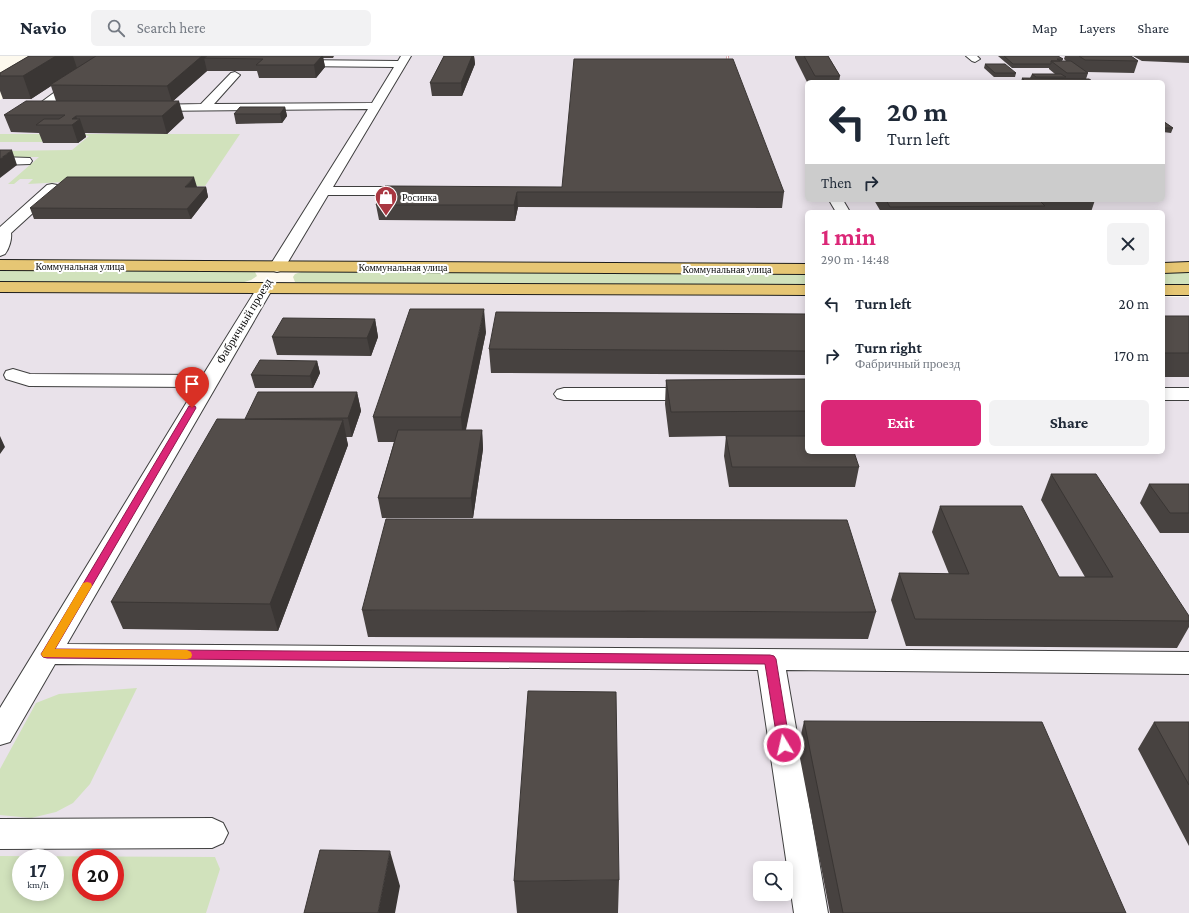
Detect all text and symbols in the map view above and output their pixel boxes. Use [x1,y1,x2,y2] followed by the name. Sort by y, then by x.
[91,10,371,46] search box
[20,17,67,38] text: Navio
[105,17,127,39] icon: search
[137,20,206,36] text: Search here
[1032,20,1057,36] text: Map
[1079,20,1116,36] text: Layers
[1138,20,1169,36] text: Share
[821,96,873,148] icon: left
[887,96,947,127] text: 20 m
[887,129,950,149] text: Turn left
[860,172,882,194] icon: right
[821,175,852,191] text: Then
[373,184,399,217] shop icon: Росинка
[402,192,437,203] place label: Росинка
[821,223,876,250] text: 1 min
[1107,223,1149,265] button: close
[821,252,890,267] text: 290 m · 14:48
[35,261,125,272] street label: Коммунальная улица
[358,262,448,273] street label: Коммунальная улица
[682,264,772,275] street label: Коммунальная улица
[213,276,275,366] street label: Фабричный проезд
[821,293,843,315] icon: left
[855,296,911,312] text: Turn left
[1119,296,1149,312] text: 20 m
[855,340,922,356] text: Turn right
[821,345,843,367] icon: right
[1114,348,1149,364] text: 170 m
[855,356,960,371] text: Фабричный проезд
[175,367,209,408] pin
[181,373,203,395] icon: arrive
[821,400,981,446] button: Exit
[989,400,1149,446] button: Share
[763,724,805,766] position arrow
[72,849,124,901] speed limit sign: 20
[29,859,47,881] text: 17
[753,861,793,901] map controls
[753,861,793,901] button: search
[27,879,49,890] text: km/h

